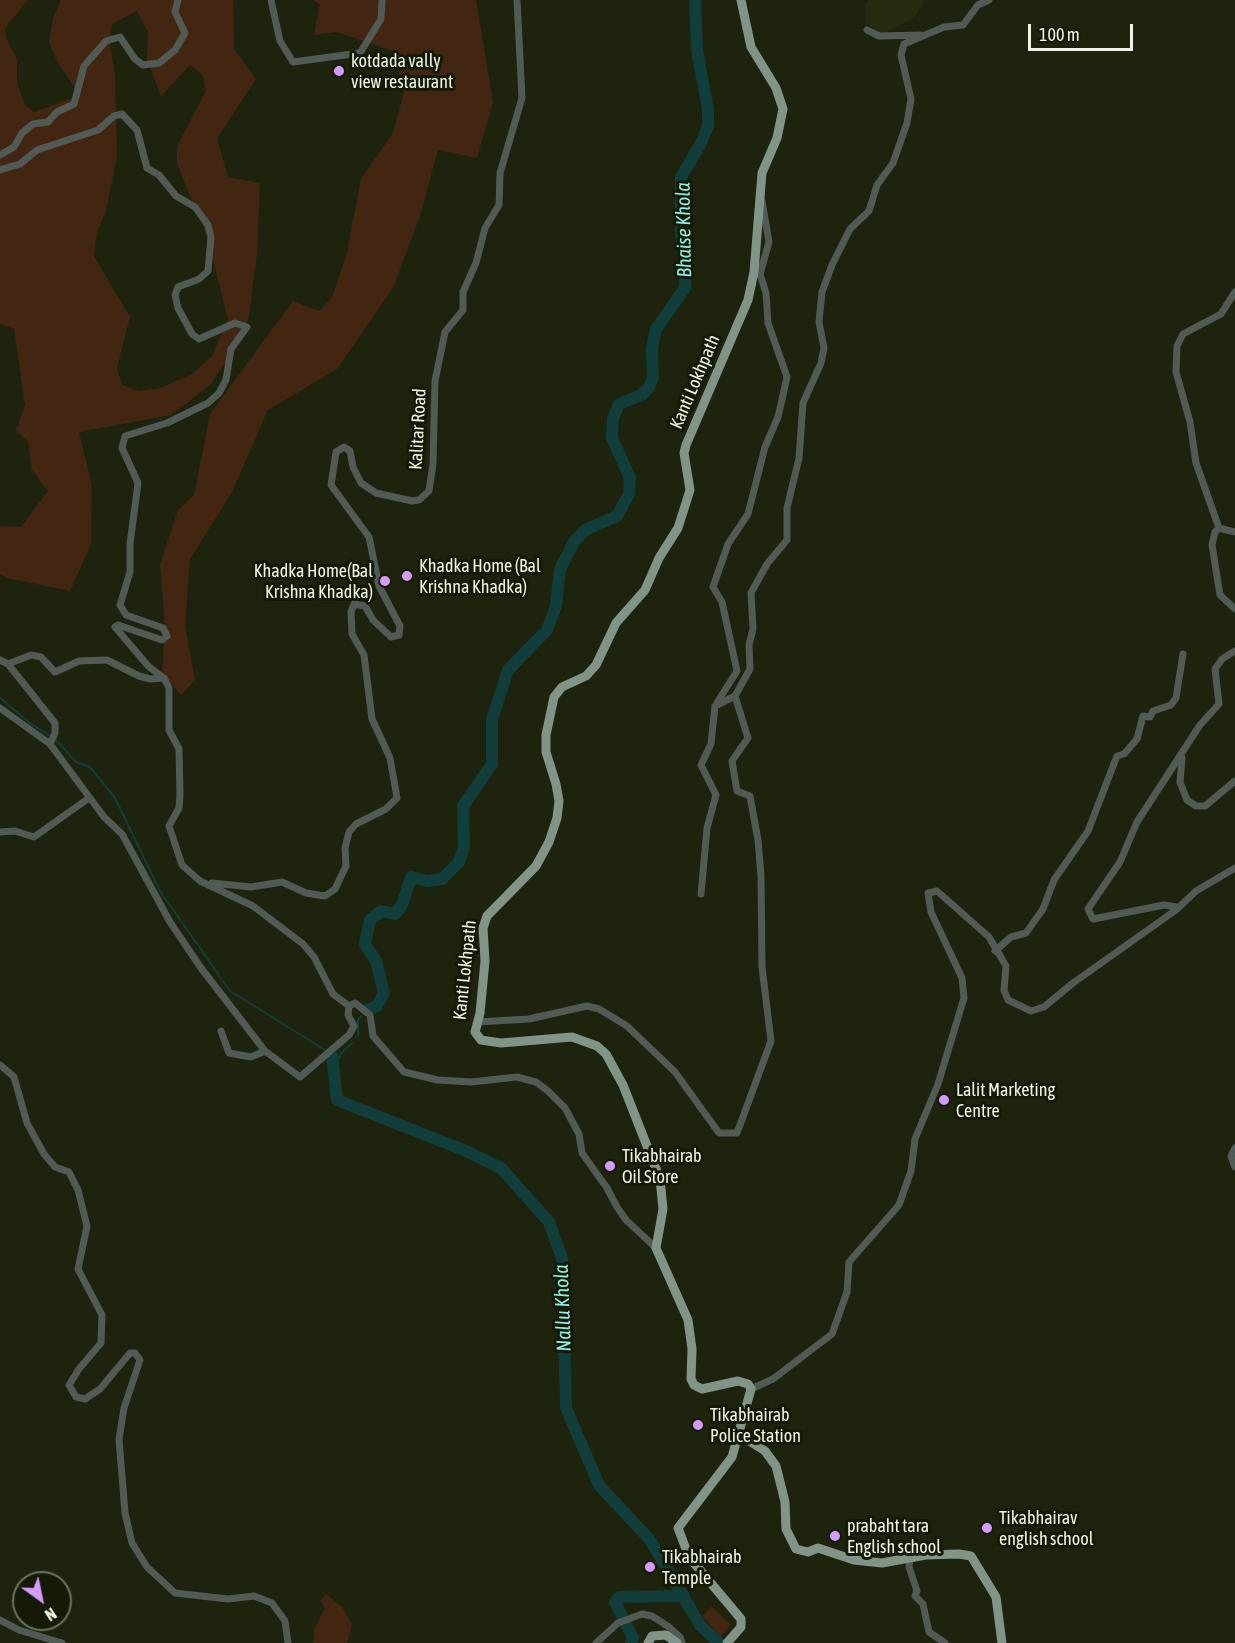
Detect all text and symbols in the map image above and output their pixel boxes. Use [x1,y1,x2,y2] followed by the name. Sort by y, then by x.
[1031,12,1136,50] scale bar
[1039,24,1080,45] text: 100 m
[351,50,453,92] place label: kotdada vally view restaurant
[332,64,346,78] marker: kotdada vally view restaurant
[671,182,697,278] water label: Bhaise Khola
[665,332,725,432] street label: Kanti Lokhpath
[405,388,431,470] street label: Kalitar Road
[419,555,541,598] place label: Khadka Home (Bal Krishna Khadka)
[254,560,373,602] place label: Khadka Home(Bal Krishna Khadka)
[400,569,414,583] marker: Khadka Home (Bal Krishna Khadka)
[378,574,392,588] marker: Khadka Home(Bal Krishna Khadka)
[449,919,481,1021] street label: Kanti Lokhpath
[956,1079,1055,1122] place label: Lalit Marketing Centre
[937,1093,951,1107] marker: Lalit Marketing Centre
[622,1145,702,1188] place label: Tikabhairab Oil Store
[603,1159,617,1173] marker: Tikabhairab Oil Store
[549,1264,577,1352] water label: Nallu Khola
[710,1404,801,1446] place label: Tikabhairab Police Station
[691,1418,705,1432] marker: Tikabhairab Police Station
[999,1507,1094,1550] place label: Tikabhairav english school
[847,1515,941,1558] place label: prabaht tara English school
[980,1521,994,1535] marker: Tikabhairav english school
[828,1529,842,1543] marker: prabaht tara English school
[662,1546,742,1588] place label: Tikabhairab Temple
[643,1560,657,1574] marker: Tikabhairab Temple
[12,1571,72,1631] north arrow
[42,1604,60,1625] text: N

